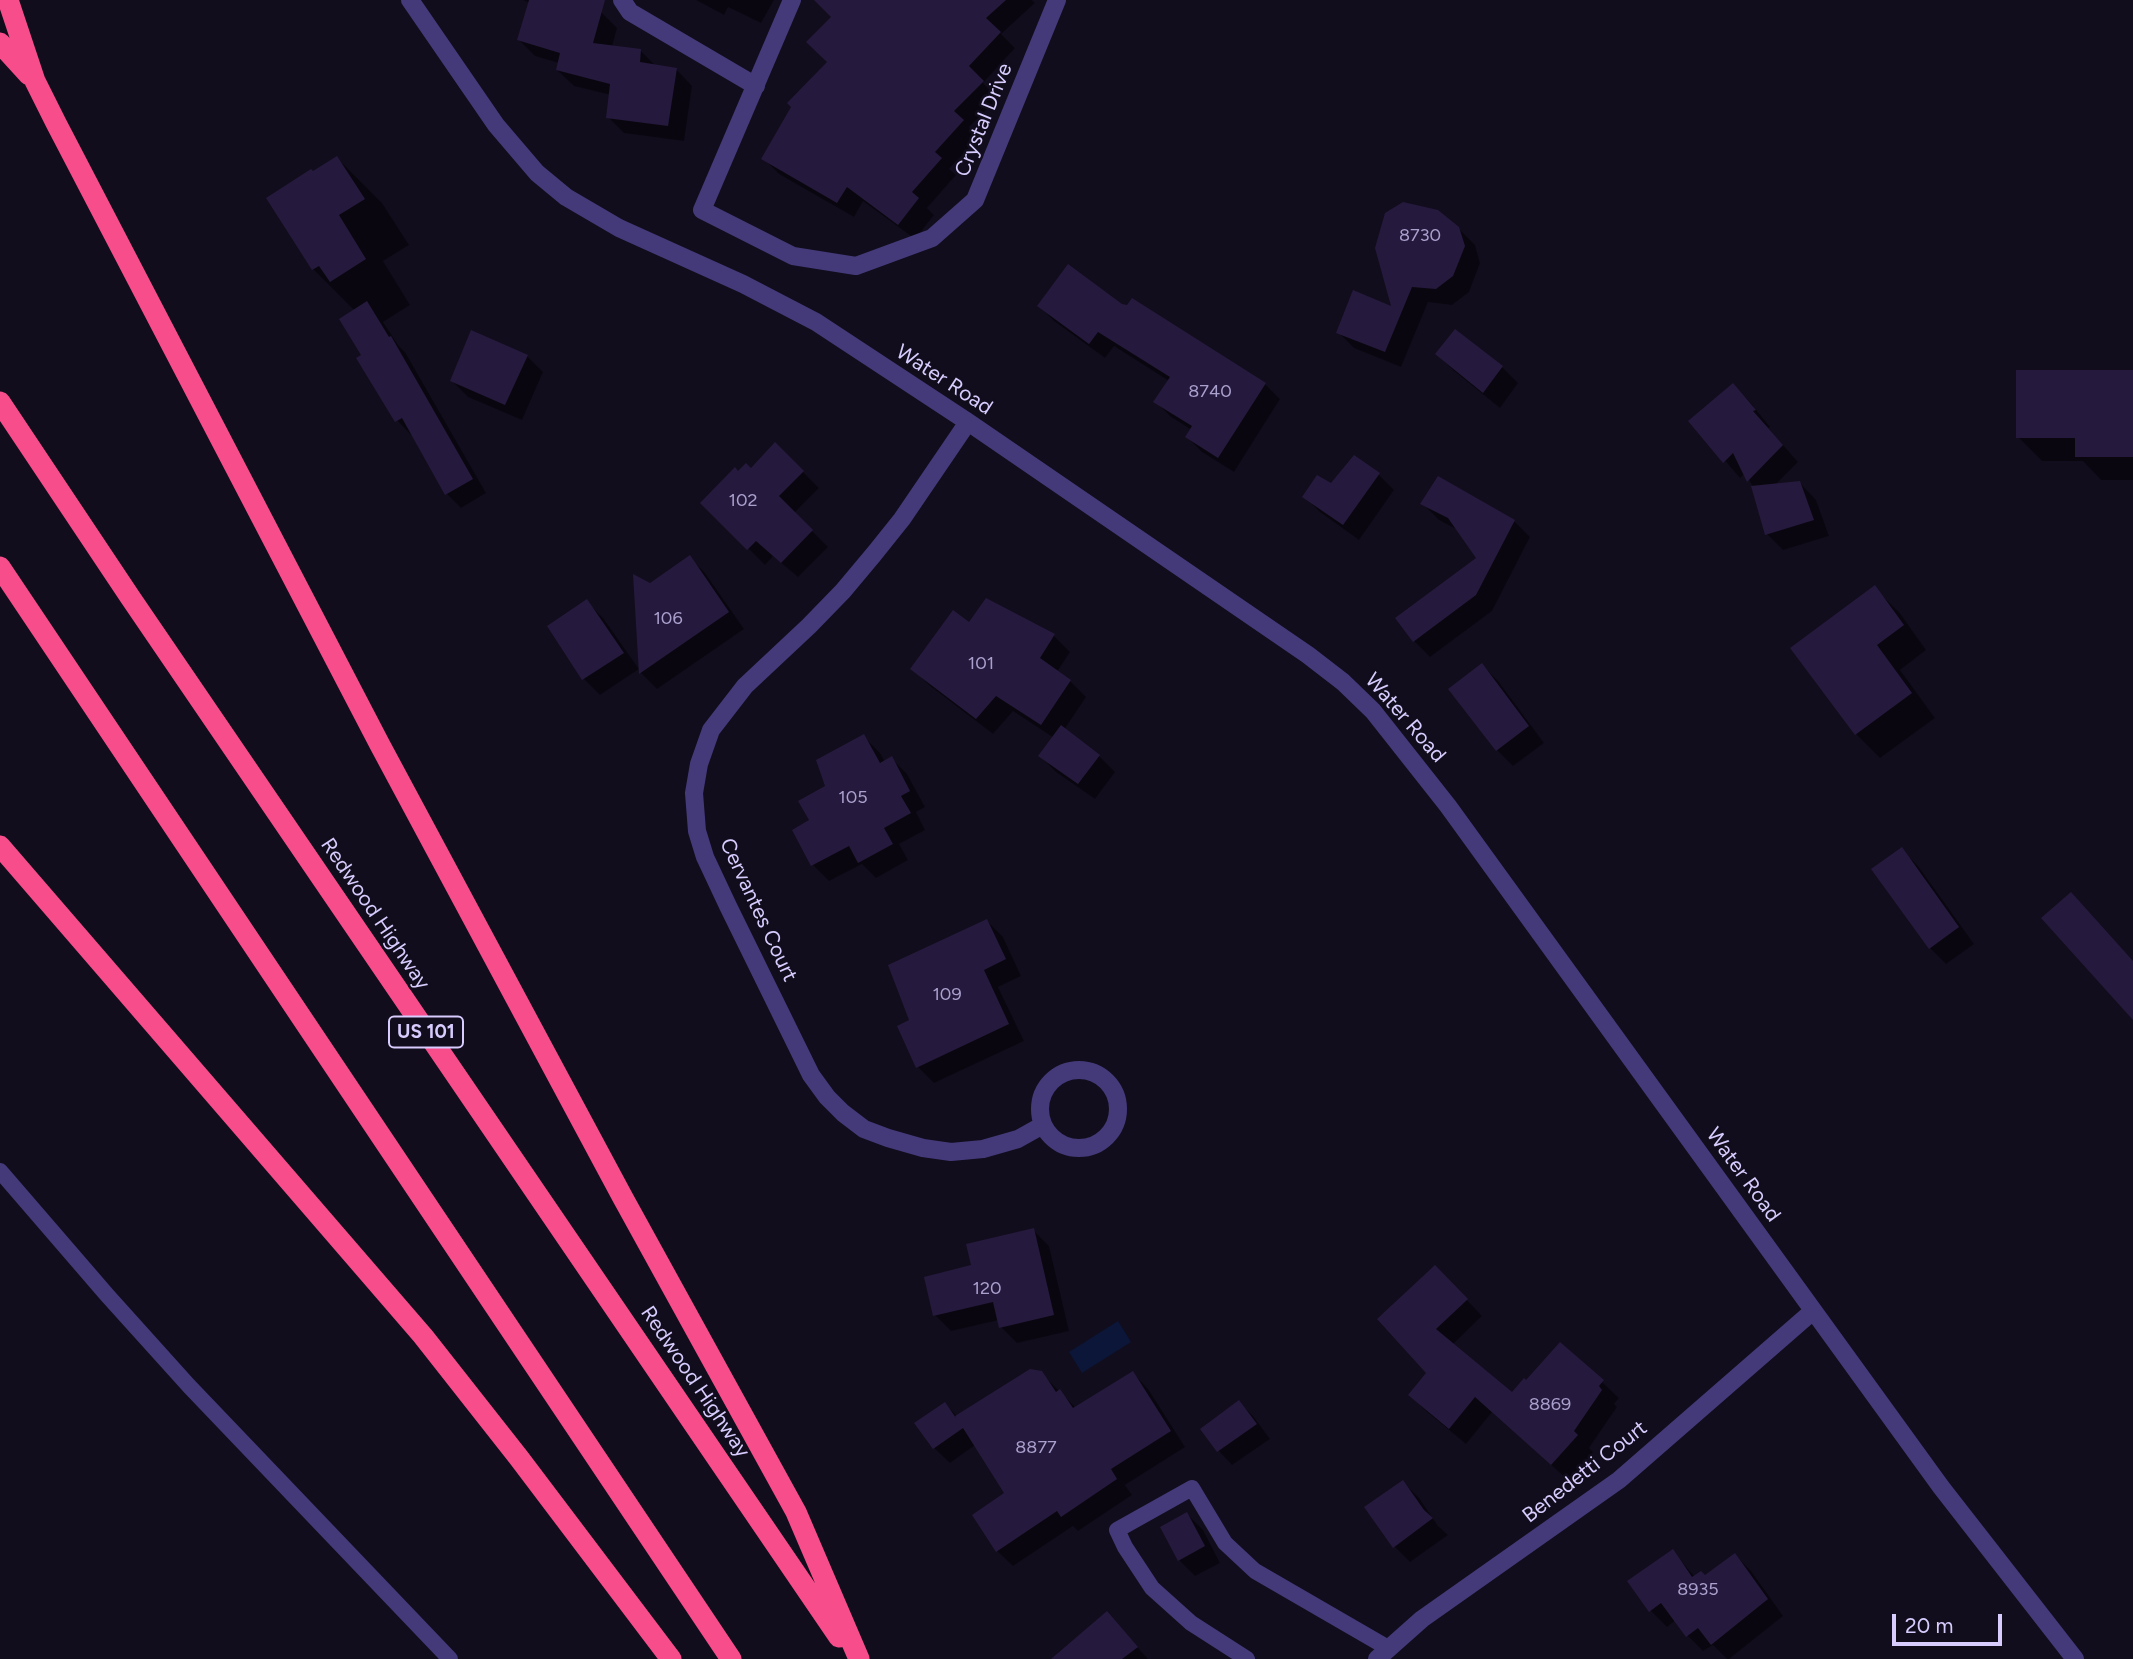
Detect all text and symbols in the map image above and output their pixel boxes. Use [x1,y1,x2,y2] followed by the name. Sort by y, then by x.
[950,60,1018,180] street label: Crystal Drive
[1399,225,1441,247] house number: 8730
[891,339,997,421] street label: Water Road
[1188,381,1232,403] house number: 8740
[728,490,758,512] house number: 102
[653,608,683,630] house number: 106
[968,653,994,675] house number: 101
[1359,668,1451,768] street label: Water Road
[838,787,868,809] house number: 105
[315,833,435,995] street label: Redwood Highway
[714,834,802,986] street label: Cervantes Court
[932,984,962,1006] house number: 109
[389,1016,463,1048] road number: US 101
[1700,1123,1786,1227] street label: Water Road
[972,1278,1002,1300] house number: 120
[635,1301,755,1463] street label: Redwood Highway
[1529,1394,1571,1416] house number: 8869
[1518,1416,1652,1528] street label: Benedetti Court
[1015,1437,1057,1459] house number: 8877
[1677,1579,1719,1601] house number: 8935
[1895,1600,2005,1644] scale bar
[1905,1613,1953,1638] text: 20 m

